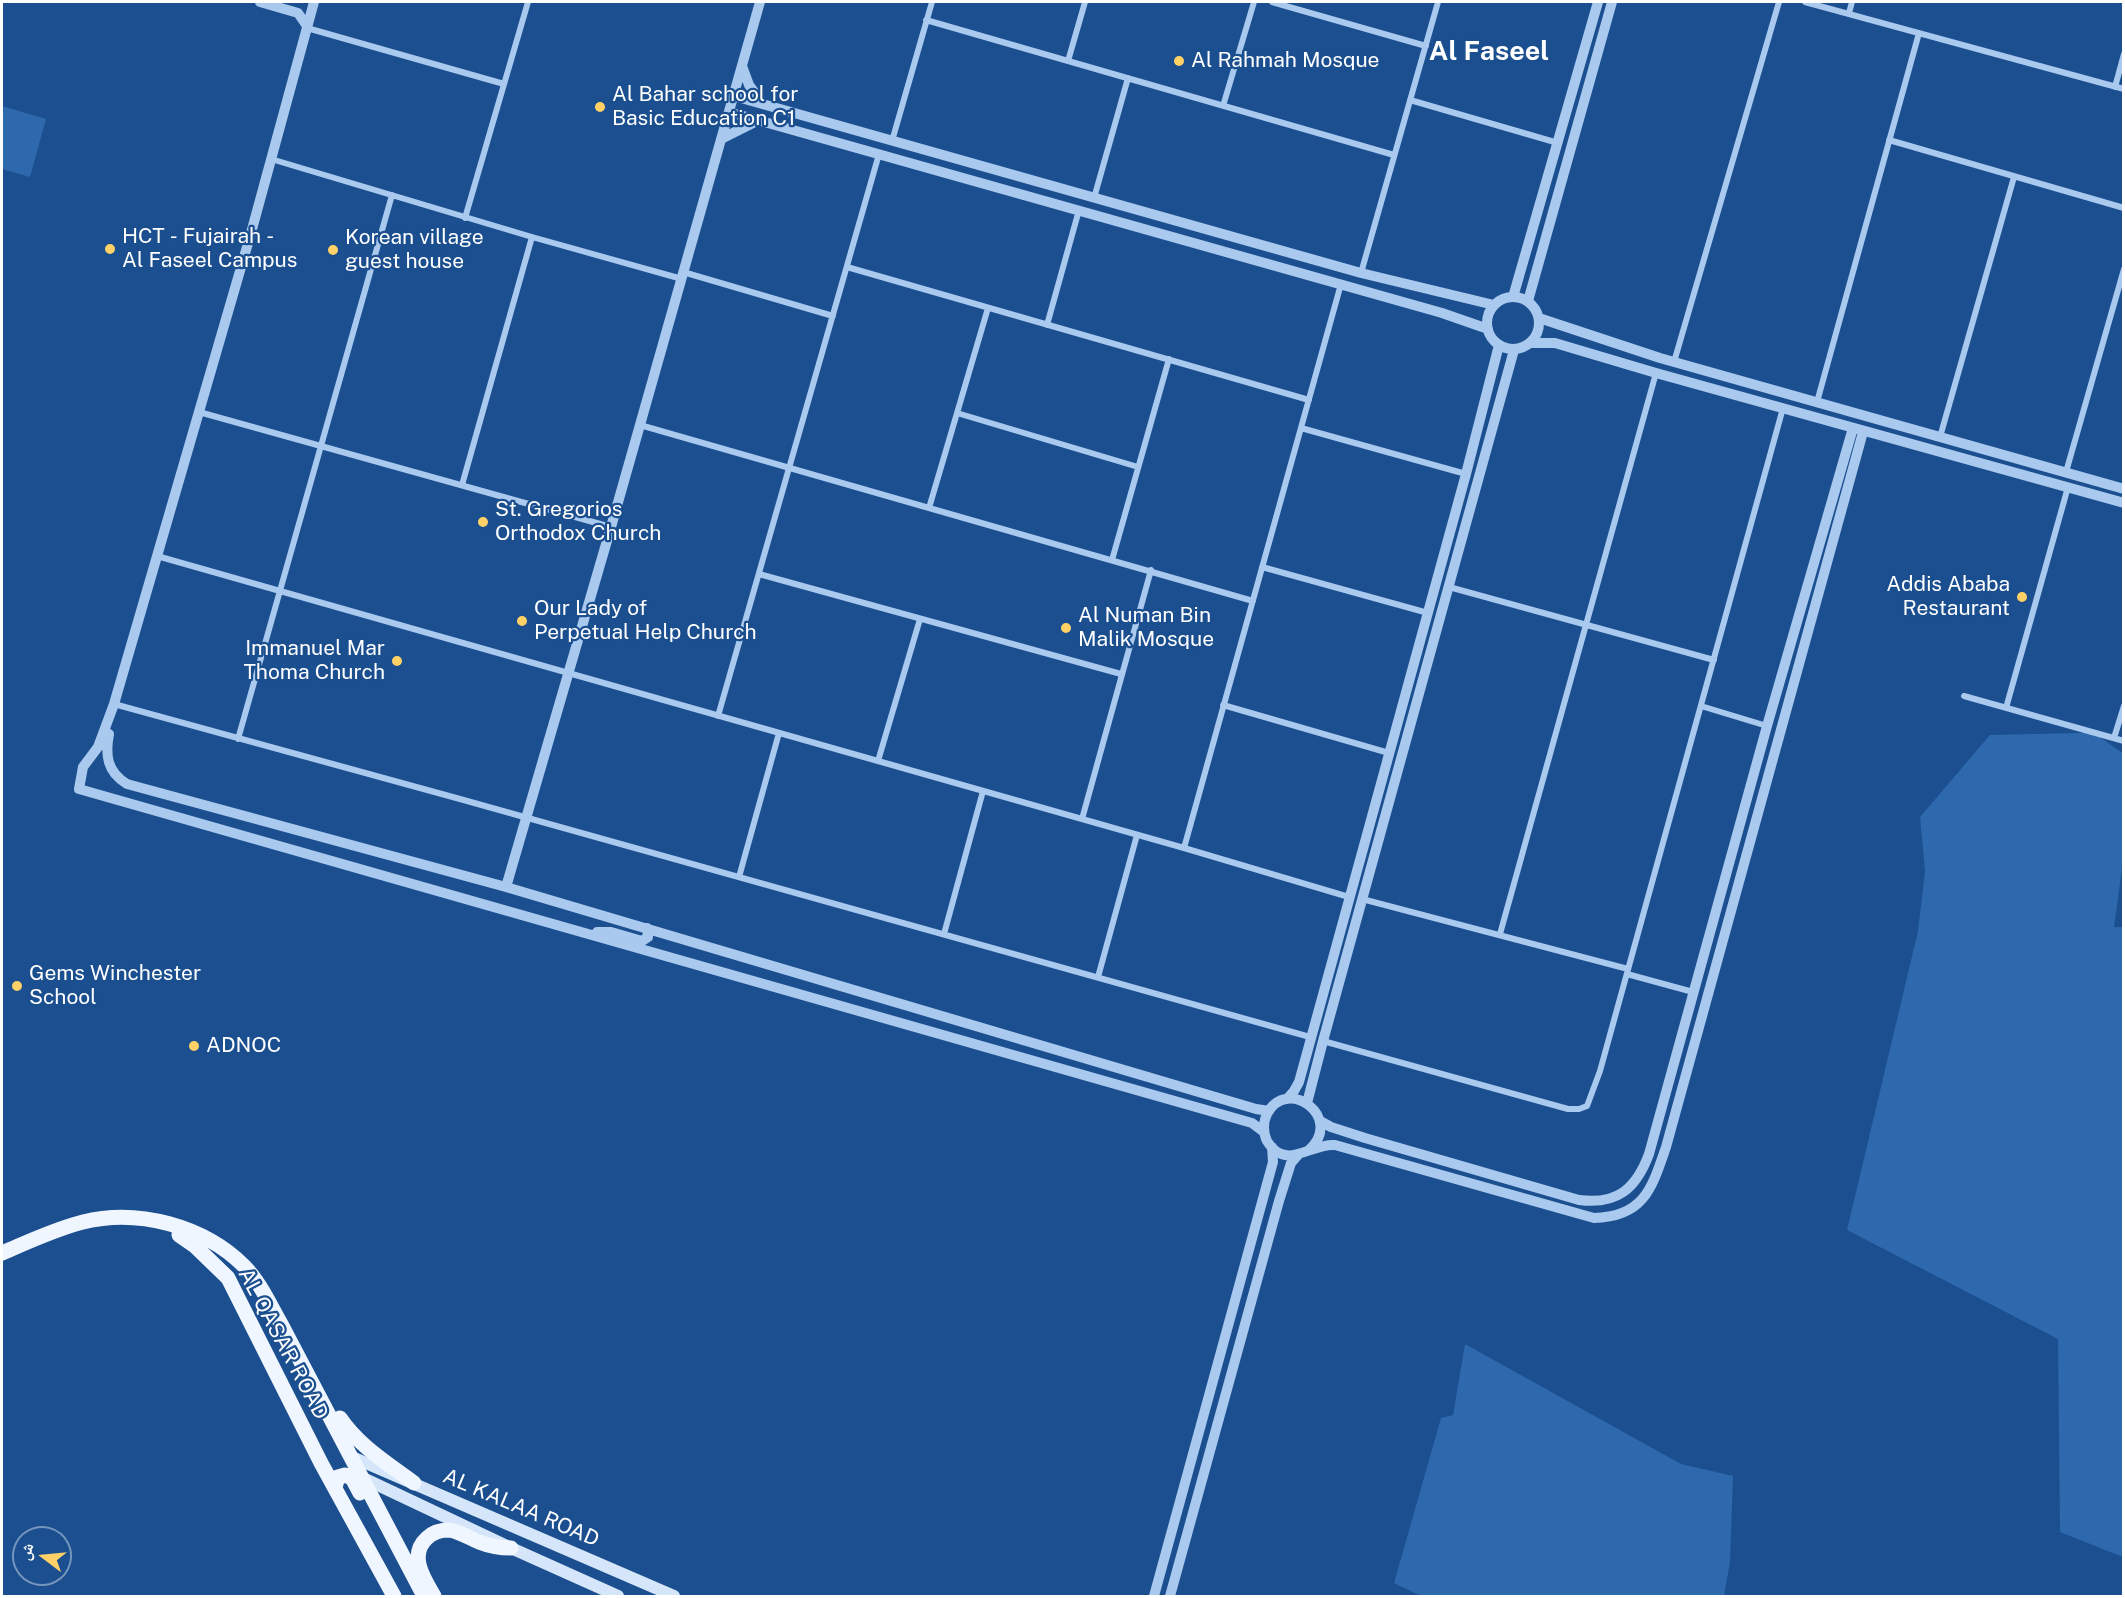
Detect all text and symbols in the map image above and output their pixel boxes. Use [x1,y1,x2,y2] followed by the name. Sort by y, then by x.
[1429,36,1549,68] district label: Al Faseel
[1191,48,1380,74] place label: Al Rahmah Mosque
[1172,54,1186,68] marker: Al Rahmah Mosque
[612,82,799,132] place label: Al Bahar school for Basic Education C1
[593,100,607,114] marker: Al Bahar school for Basic Education C1
[122,224,297,274] place label: HCT - Fujairah - Al Faseel Campus
[345,225,484,275] place label: Korean village guest house
[103,242,117,256] marker: HCT - Fujairah - Al Faseel Campus
[326,243,340,257] marker: Korean village guest house
[495,497,661,547] place label: St. Gregorios Orthodox Church
[476,515,490,529] marker: St. Gregorios Orthodox Church
[1886,572,2010,622] place label: Addis Ababa Restaurant
[2015,590,2029,604] marker: Addis Ababa Restaurant
[534,596,757,646] place label: Our Lady of Perpetual Help Church
[1078,603,1214,653] place label: Al Numan Bin Malik Mosque
[515,614,529,628] marker: Our Lady of Perpetual Help Church
[1059,621,1073,635] marker: Al Numan Bin Malik Mosque
[243,636,385,686] place label: Immanuel Mar Thoma Church
[390,654,404,668] marker: Immanuel Mar Thoma Church
[29,961,201,1011] place label: Gems Winchester School
[10,979,24,993] marker: Gems Winchester School
[206,1033,281,1059] place label: ADNOC
[187,1039,201,1053] marker: ADNOC
[232,1264,334,1424] street label: AL QASAR ROAD
[439,1464,603,1552] street label: AL KALAA ROAD
[12,1526,72,1586] north arrow
[15,1541,38,1562] text: ش

